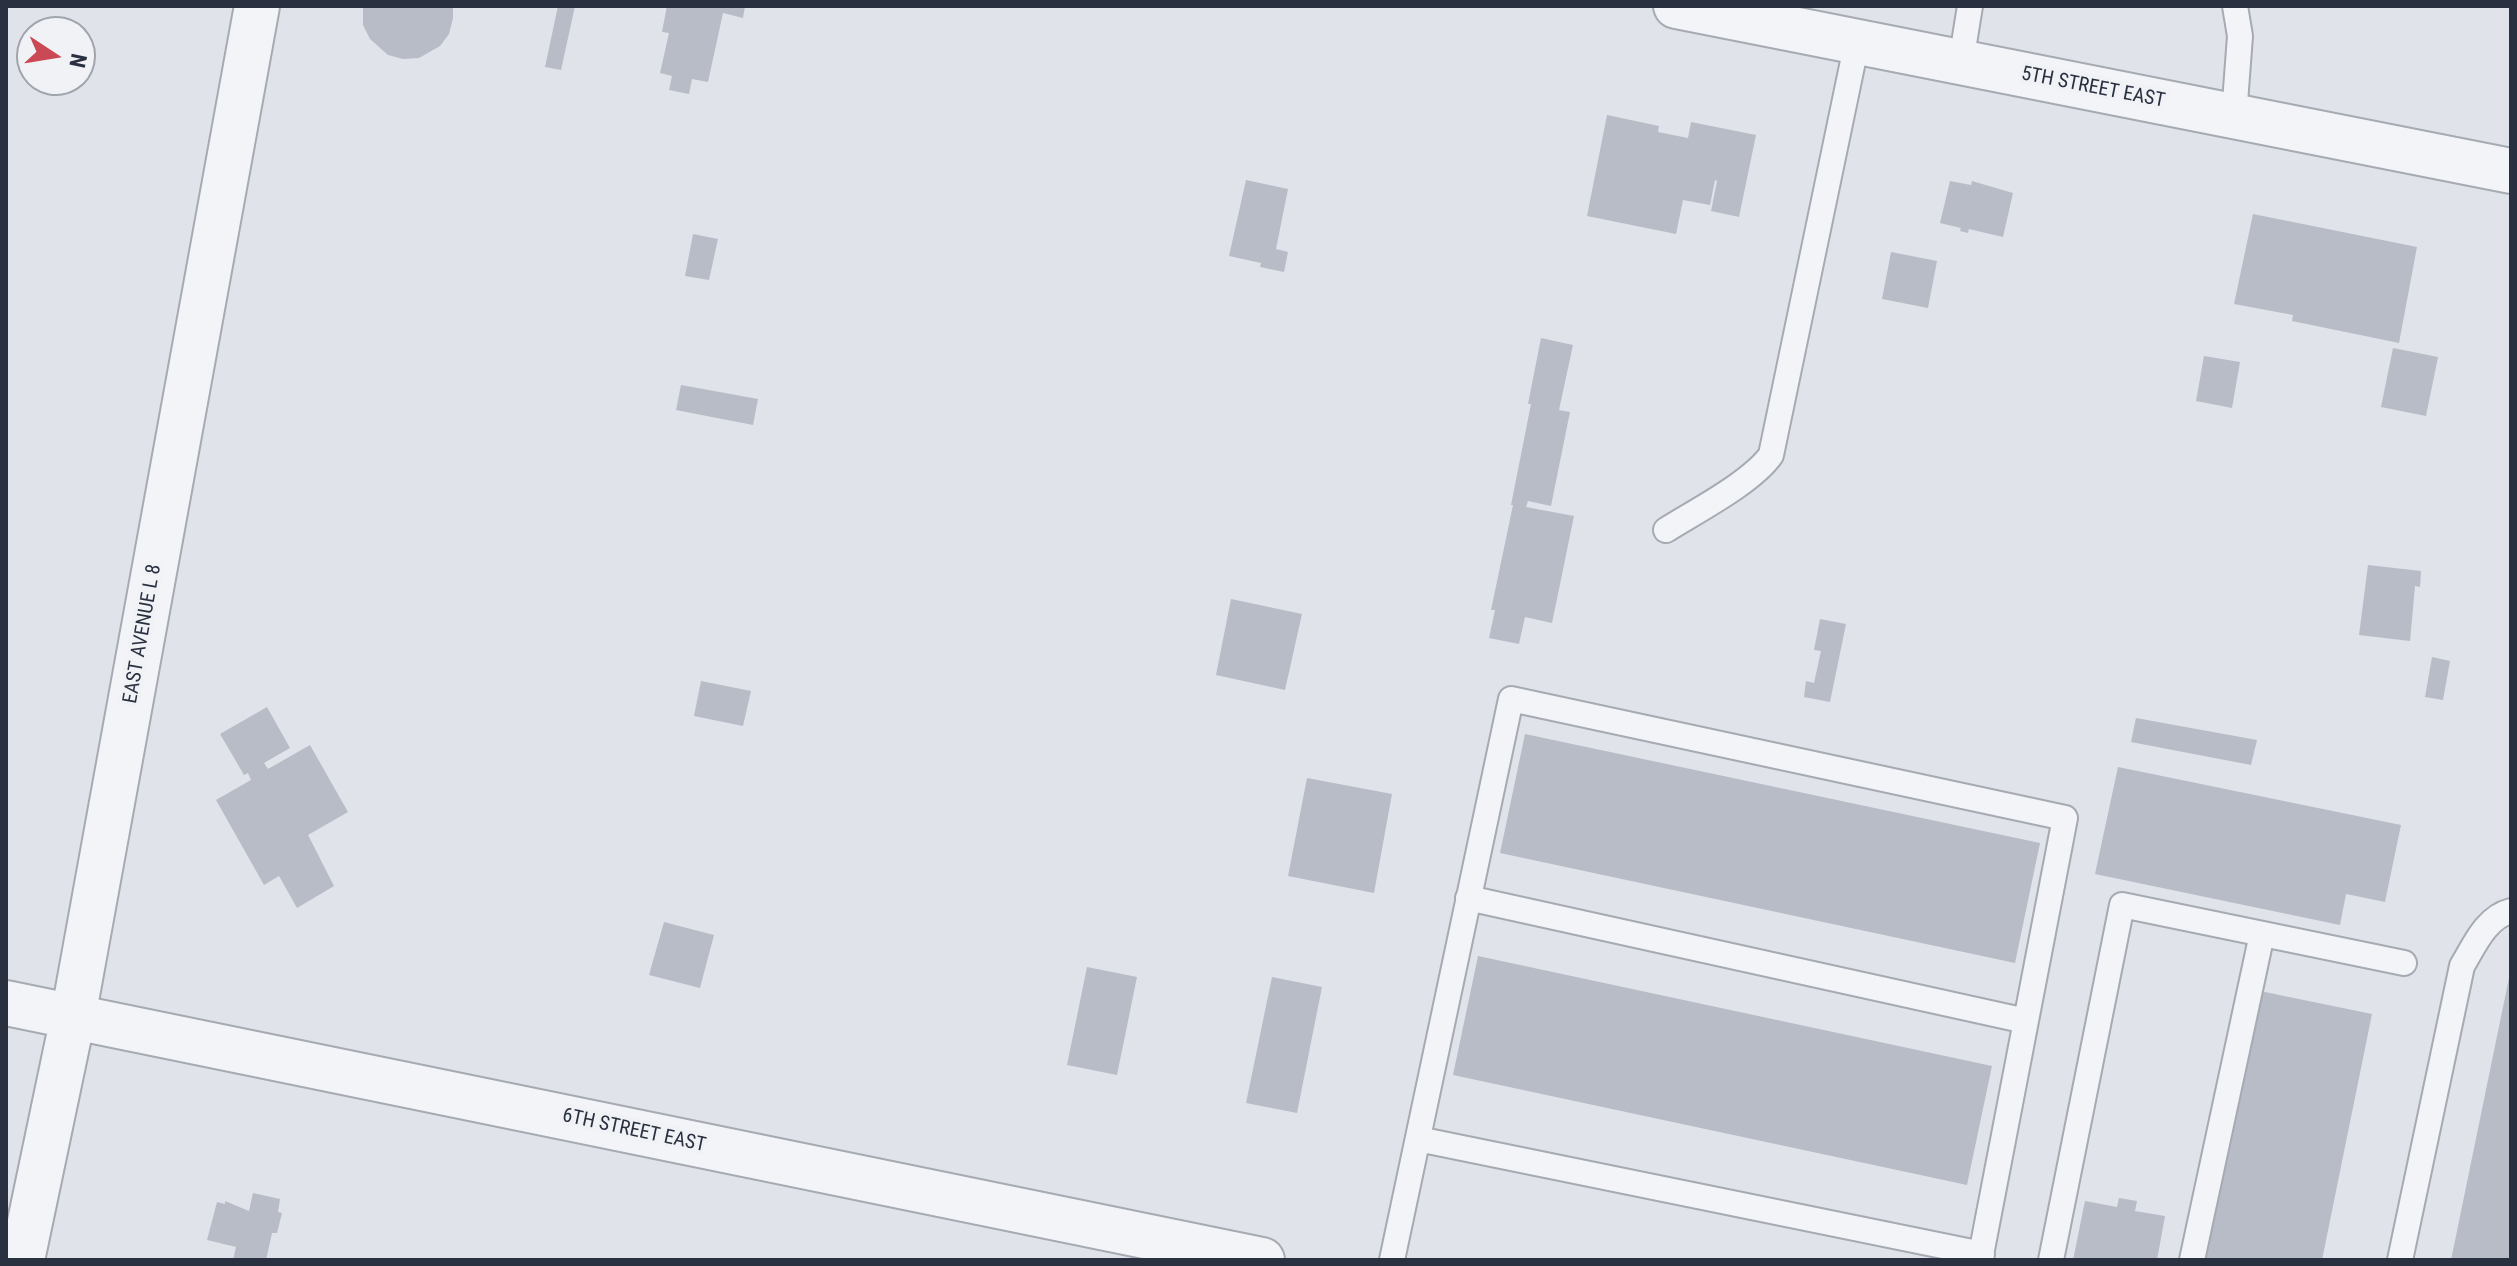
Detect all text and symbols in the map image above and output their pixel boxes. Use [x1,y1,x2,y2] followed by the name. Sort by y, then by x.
[16,16,96,96] north arrow
[64,51,92,70] text: N
[2019,62,2167,114] street label: 5TH STREET EAST
[119,563,167,705] street label: EAST AVENUE L 8
[560,1104,708,1158] street label: 6TH STREET EAST

